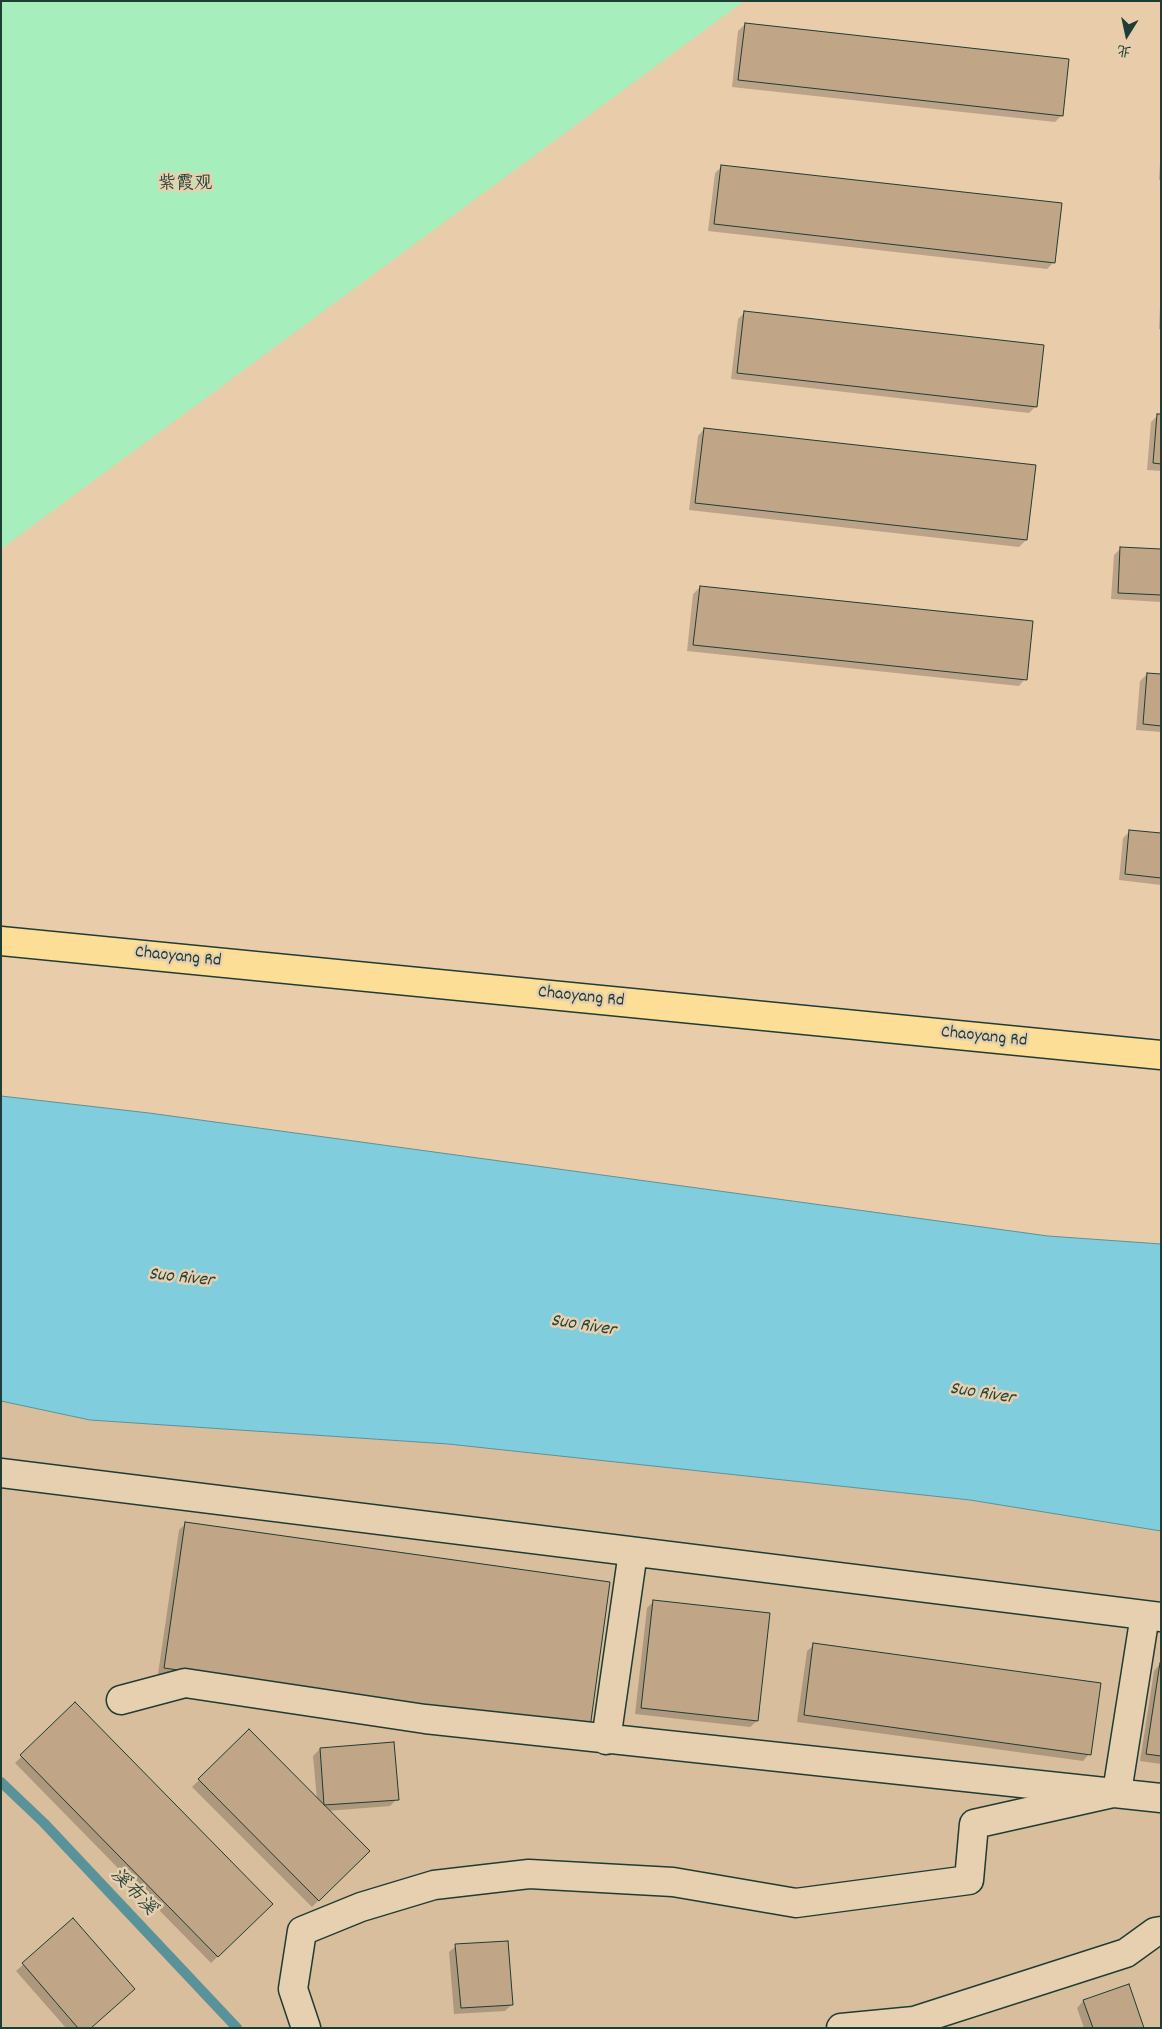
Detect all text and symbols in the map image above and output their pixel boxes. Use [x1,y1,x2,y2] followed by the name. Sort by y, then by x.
[1102,10,1152,60] north arrow
[1116,39,1133,61] text: 北
[158,175,212,197] park label: 紫霞观
[134,943,222,973] street label: Chaoyang Rd
[537,983,625,1013] street label: Chaoyang Rd
[940,1023,1028,1053] street label: Chaoyang Rd
[147,1264,215,1294] water label: Suo River
[549,1311,617,1343] water label: Suo River
[948,1379,1016,1411] water label: Suo River
[104,1865,160,1921] water label: 溪布溪

